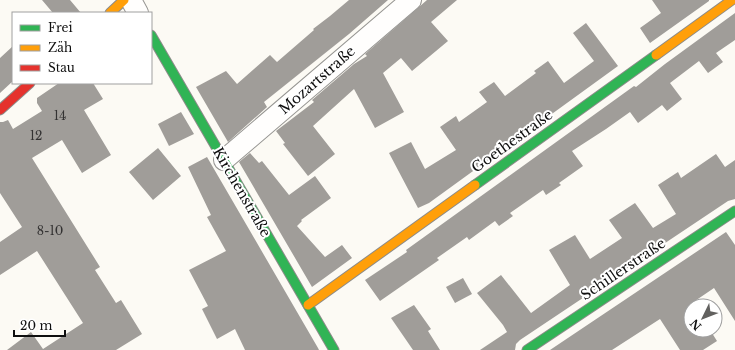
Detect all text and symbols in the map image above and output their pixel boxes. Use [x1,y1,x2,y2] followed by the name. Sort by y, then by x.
[12,12,152,84] legend
[48,20,73,35] text: Frei
[48,40,72,55] text: Zäh
[275,42,359,118] street label: Mozartstraße
[48,60,75,75] text: Stau
[468,106,556,176] street label: Goethestraße
[54,108,66,123] house number: 14
[30,128,42,143] house number: 12
[209,144,275,240] street label: Kirchenstraße
[37,223,63,238] house number: 8-10
[577,234,669,304] street label: Schillerstraße
[683,298,723,338] north arrow
[14,312,65,338] scale bar
[687,316,704,333] text: N
[20,318,52,333] text: 20 m

